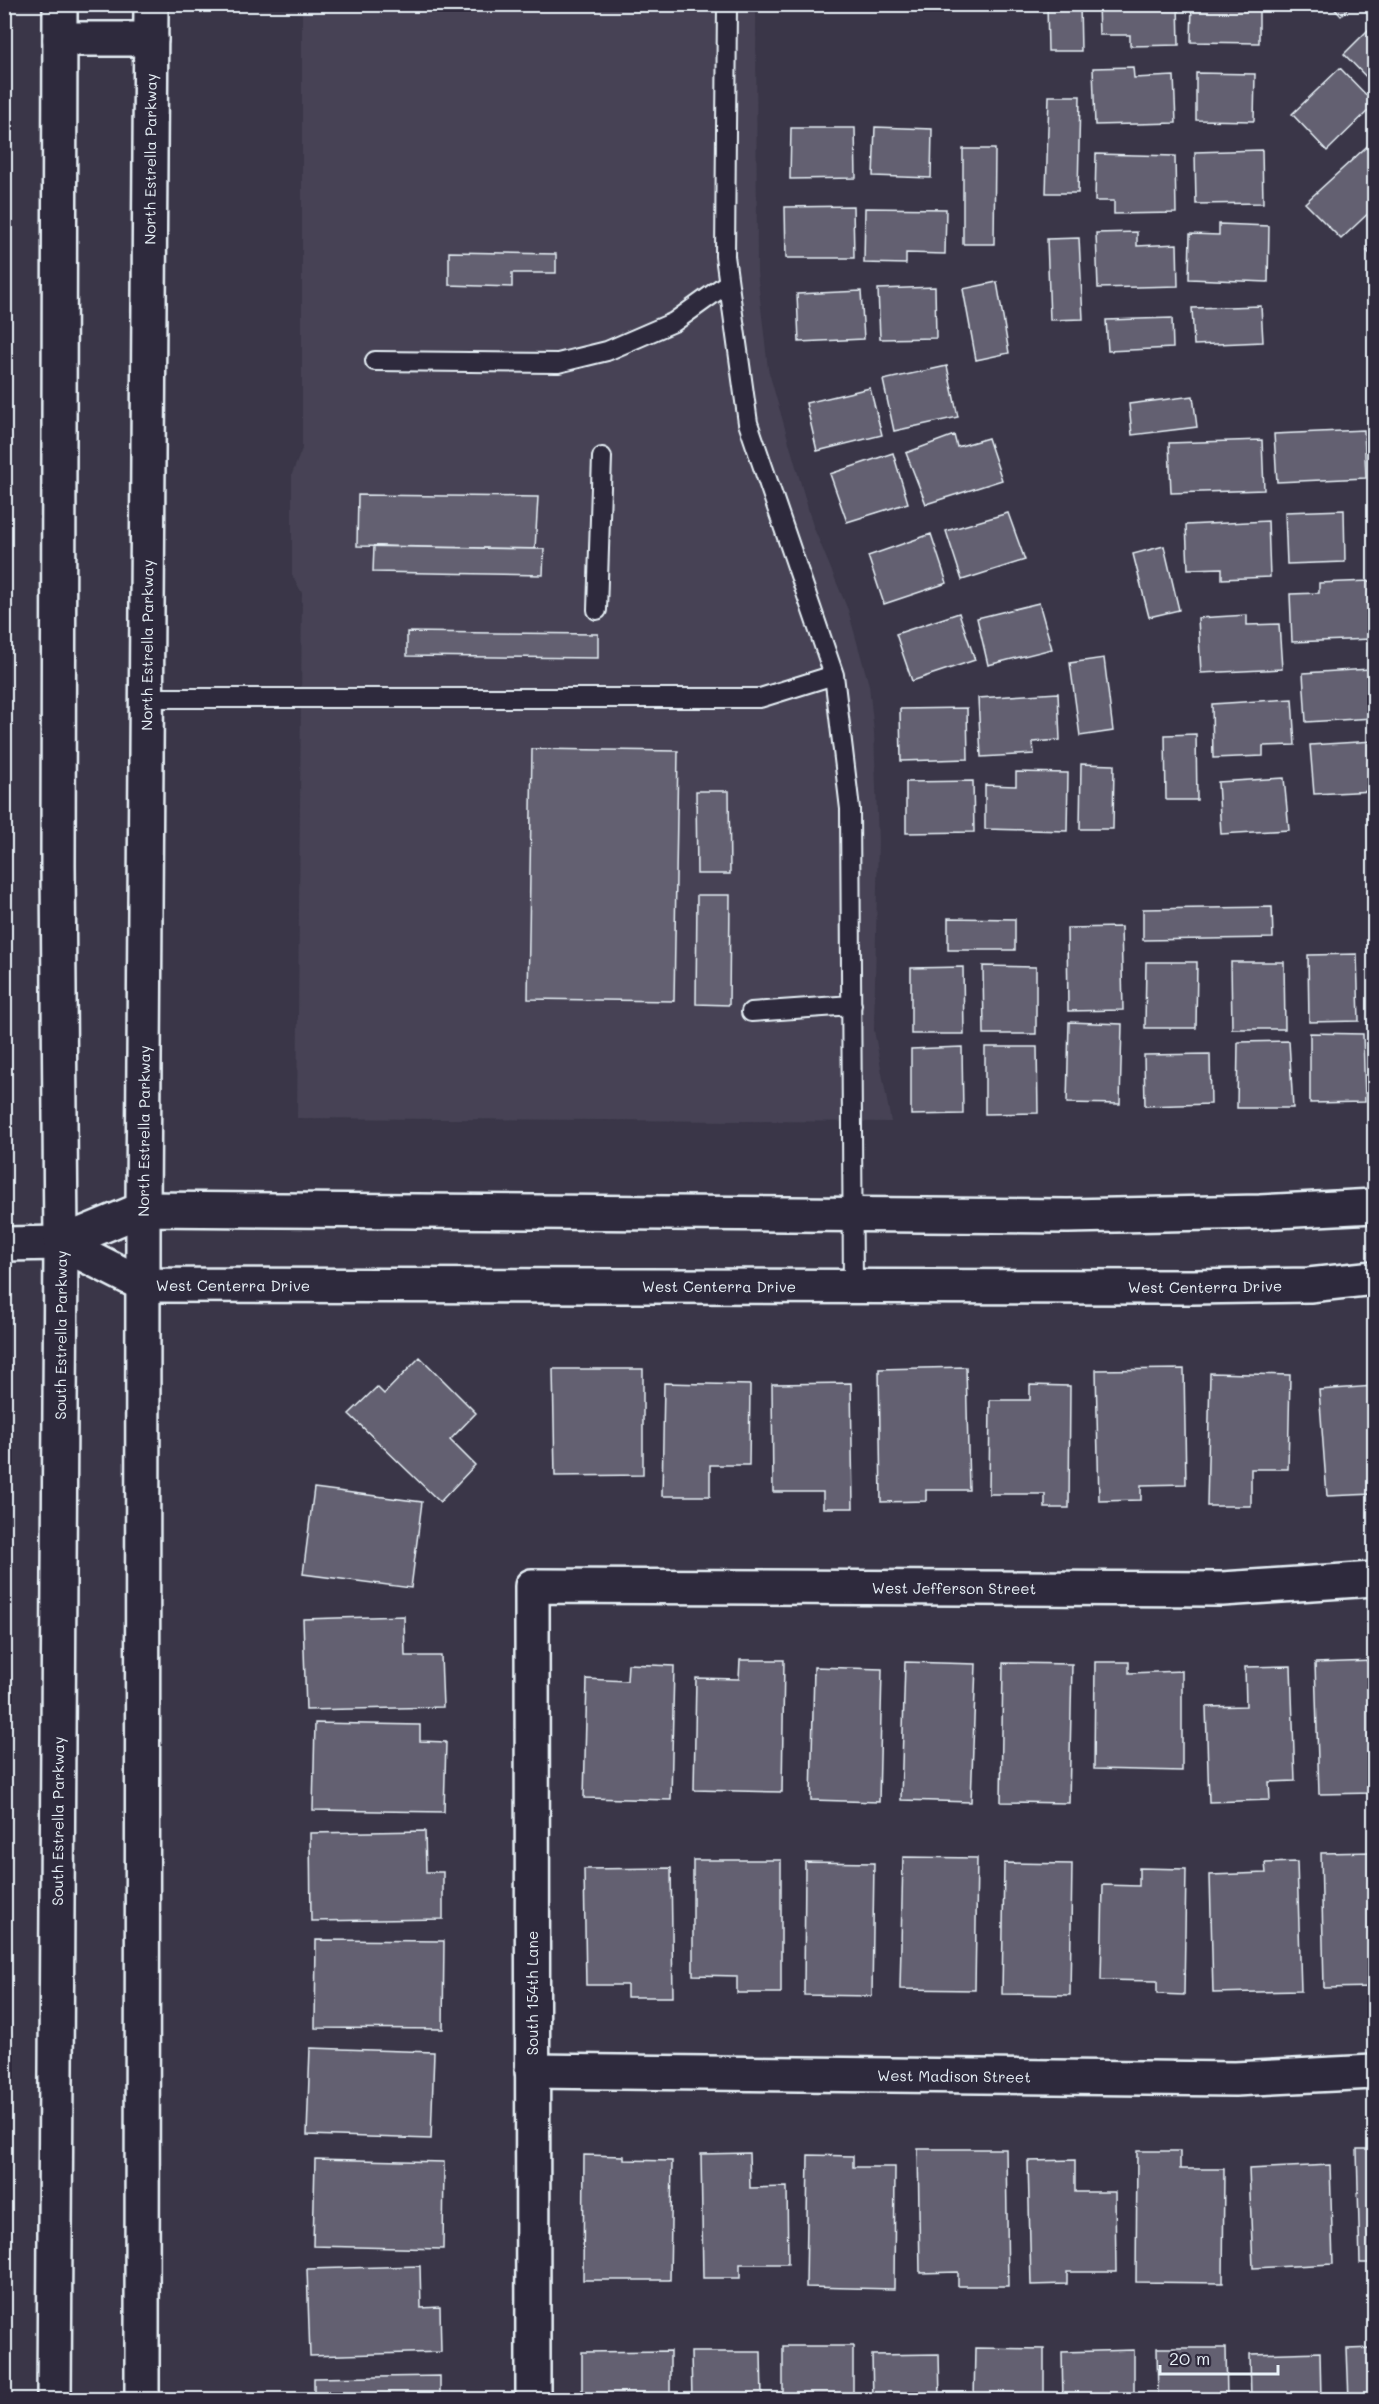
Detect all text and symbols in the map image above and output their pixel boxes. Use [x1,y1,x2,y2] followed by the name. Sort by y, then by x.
[139,73,161,245] street label: North Estrella Parkway
[136,559,157,731] street label: North Estrella Parkway
[133,1045,154,1217] street label: North Estrella Parkway
[50,1250,71,1420] street label: South Estrella Parkway
[156,1275,310,1295] street label: West Centerra Drive
[1128,1275,1282,1297] street label: West Centerra Drive
[642,1276,796,1296] street label: West Centerra Drive
[872,1577,1036,1598] street label: West Jefferson Street
[47,1736,68,1906] street label: South Estrella Parkway
[522,1931,542,2055] street label: South 154th Lane
[877,2065,1031,2087] street label: West Madison Street
[1160,2338,1278,2376] scale bar
[1169,2346,1210,2370] text: 20 m

